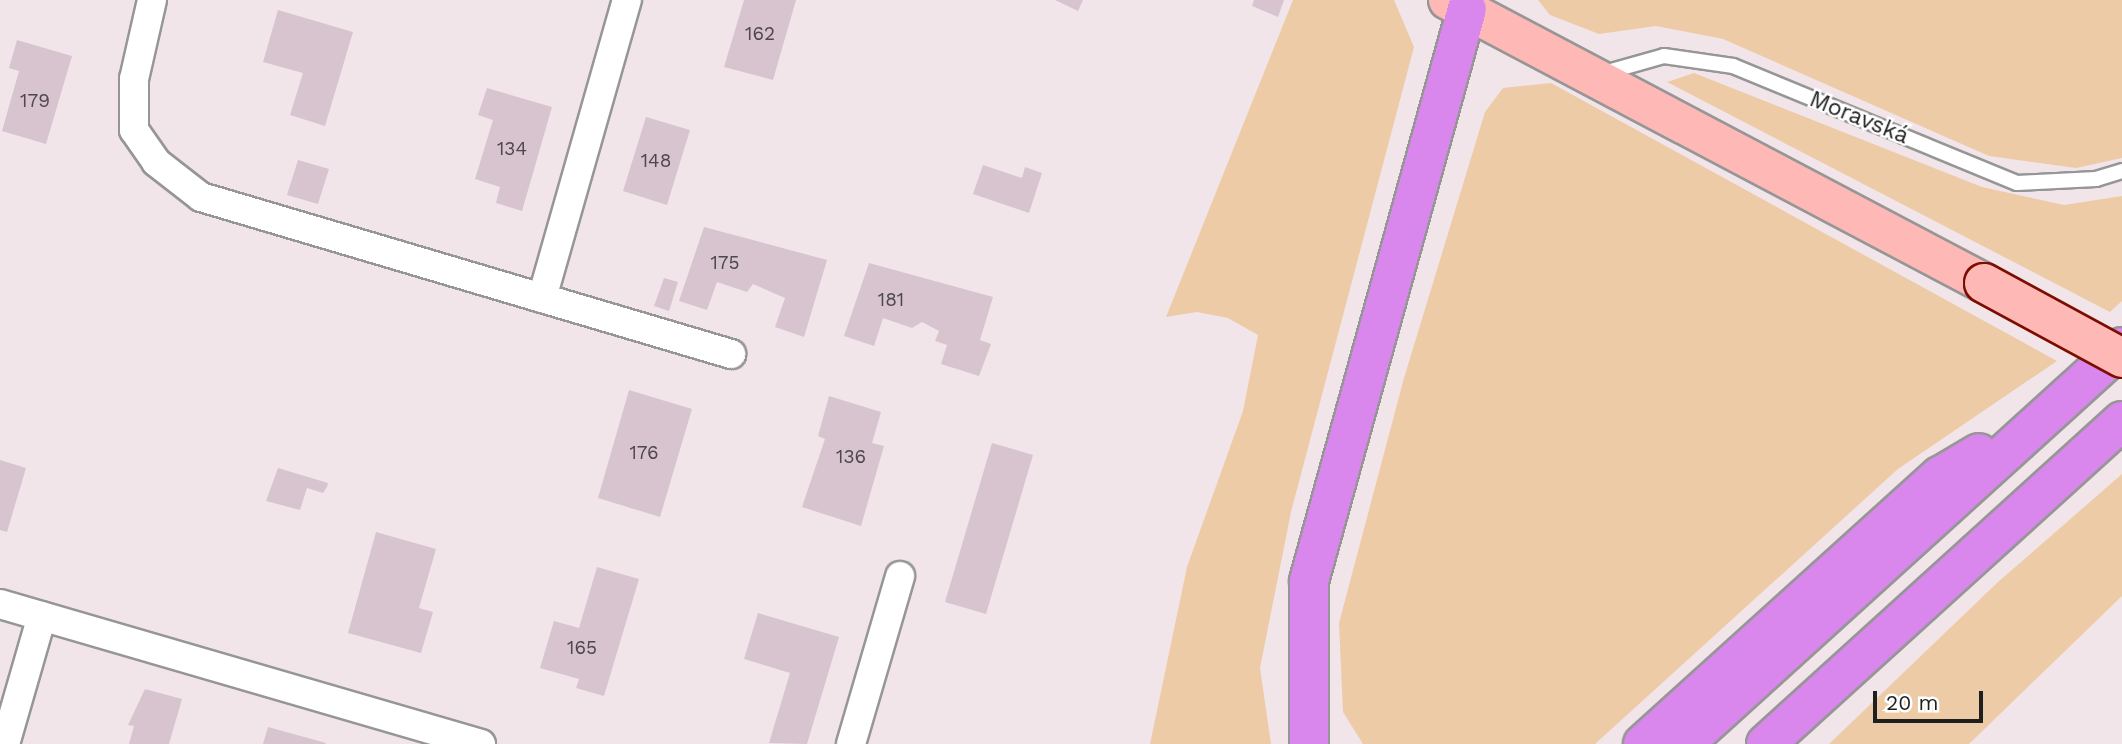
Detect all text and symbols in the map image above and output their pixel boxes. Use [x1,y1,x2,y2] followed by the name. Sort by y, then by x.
[745,23,775,45] house number: 162
[1805,86,1913,150] street label: Moravská
[20,90,50,112] house number: 179
[497,138,527,160] house number: 134
[641,150,671,172] house number: 148
[710,252,740,274] house number: 175
[878,289,904,311] house number: 181
[629,442,659,464] house number: 176
[836,446,866,468] house number: 136
[567,637,597,659] house number: 165
[1877,678,1987,722] scale bar
[1886,690,1938,715] text: 20 m

